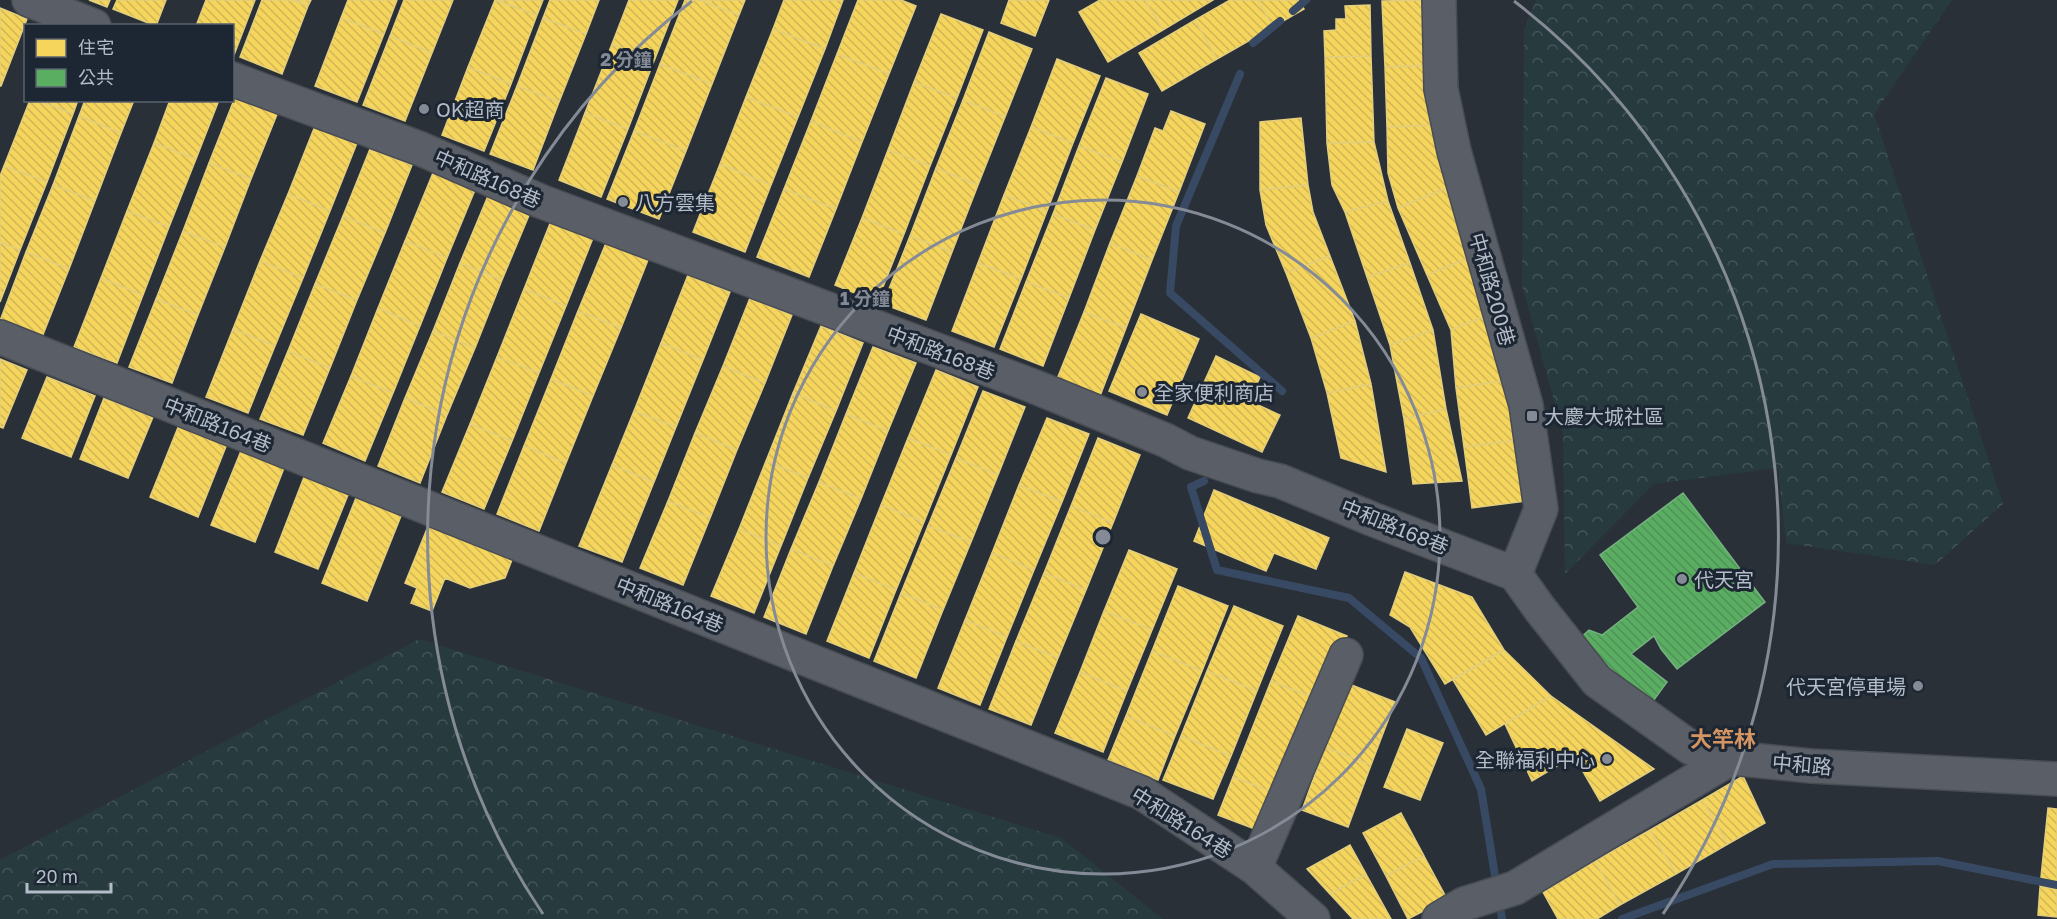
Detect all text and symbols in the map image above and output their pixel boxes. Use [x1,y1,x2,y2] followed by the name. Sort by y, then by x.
[24,24,234,102] legend
[78,36,114,58] text: 住宅
[600,48,652,70] text: 2 分鐘
[78,66,114,88] text: 公共
[436,97,505,121] place label: OK超商
[417,102,431,116] marker: OK超商
[431,144,545,212] street label: 中和路168巷
[635,190,715,214] place label: 八方雲集
[616,195,630,209] marker: 八方雲集
[1465,230,1521,348] street label: 中和路200巷
[840,287,890,309] text: 1 分鐘
[883,320,999,384] street label: 中和路168巷
[1154,380,1274,404] place label: 全家便利商店
[1135,385,1149,399] marker: 全家便利商店
[161,392,275,456] street label: 中和路164巷
[1544,404,1664,428] place label: 大慶大城社區
[1525,409,1539,423] marker: 大慶大城社區
[1338,494,1452,558] street label: 中和路168巷
[1093,527,1113,547] centre of rings
[1694,567,1754,591] place label: 代天宮
[613,572,727,636] street label: 中和路164巷
[1675,572,1689,586] marker: 代天宮
[1786,674,1906,698] place label: 代天宮停車場
[1911,679,1925,693] marker: 代天宮停車場
[1690,725,1756,752] district label: 大竿林
[1475,747,1595,771] place label: 全聯福利中心
[1771,749,1833,779] street label: 中和路
[1600,752,1614,766] marker: 全聯福利中心
[1127,782,1237,862] street label: 中和路164巷
[27,856,111,894] scale bar
[36,865,78,887] text: 20 m

